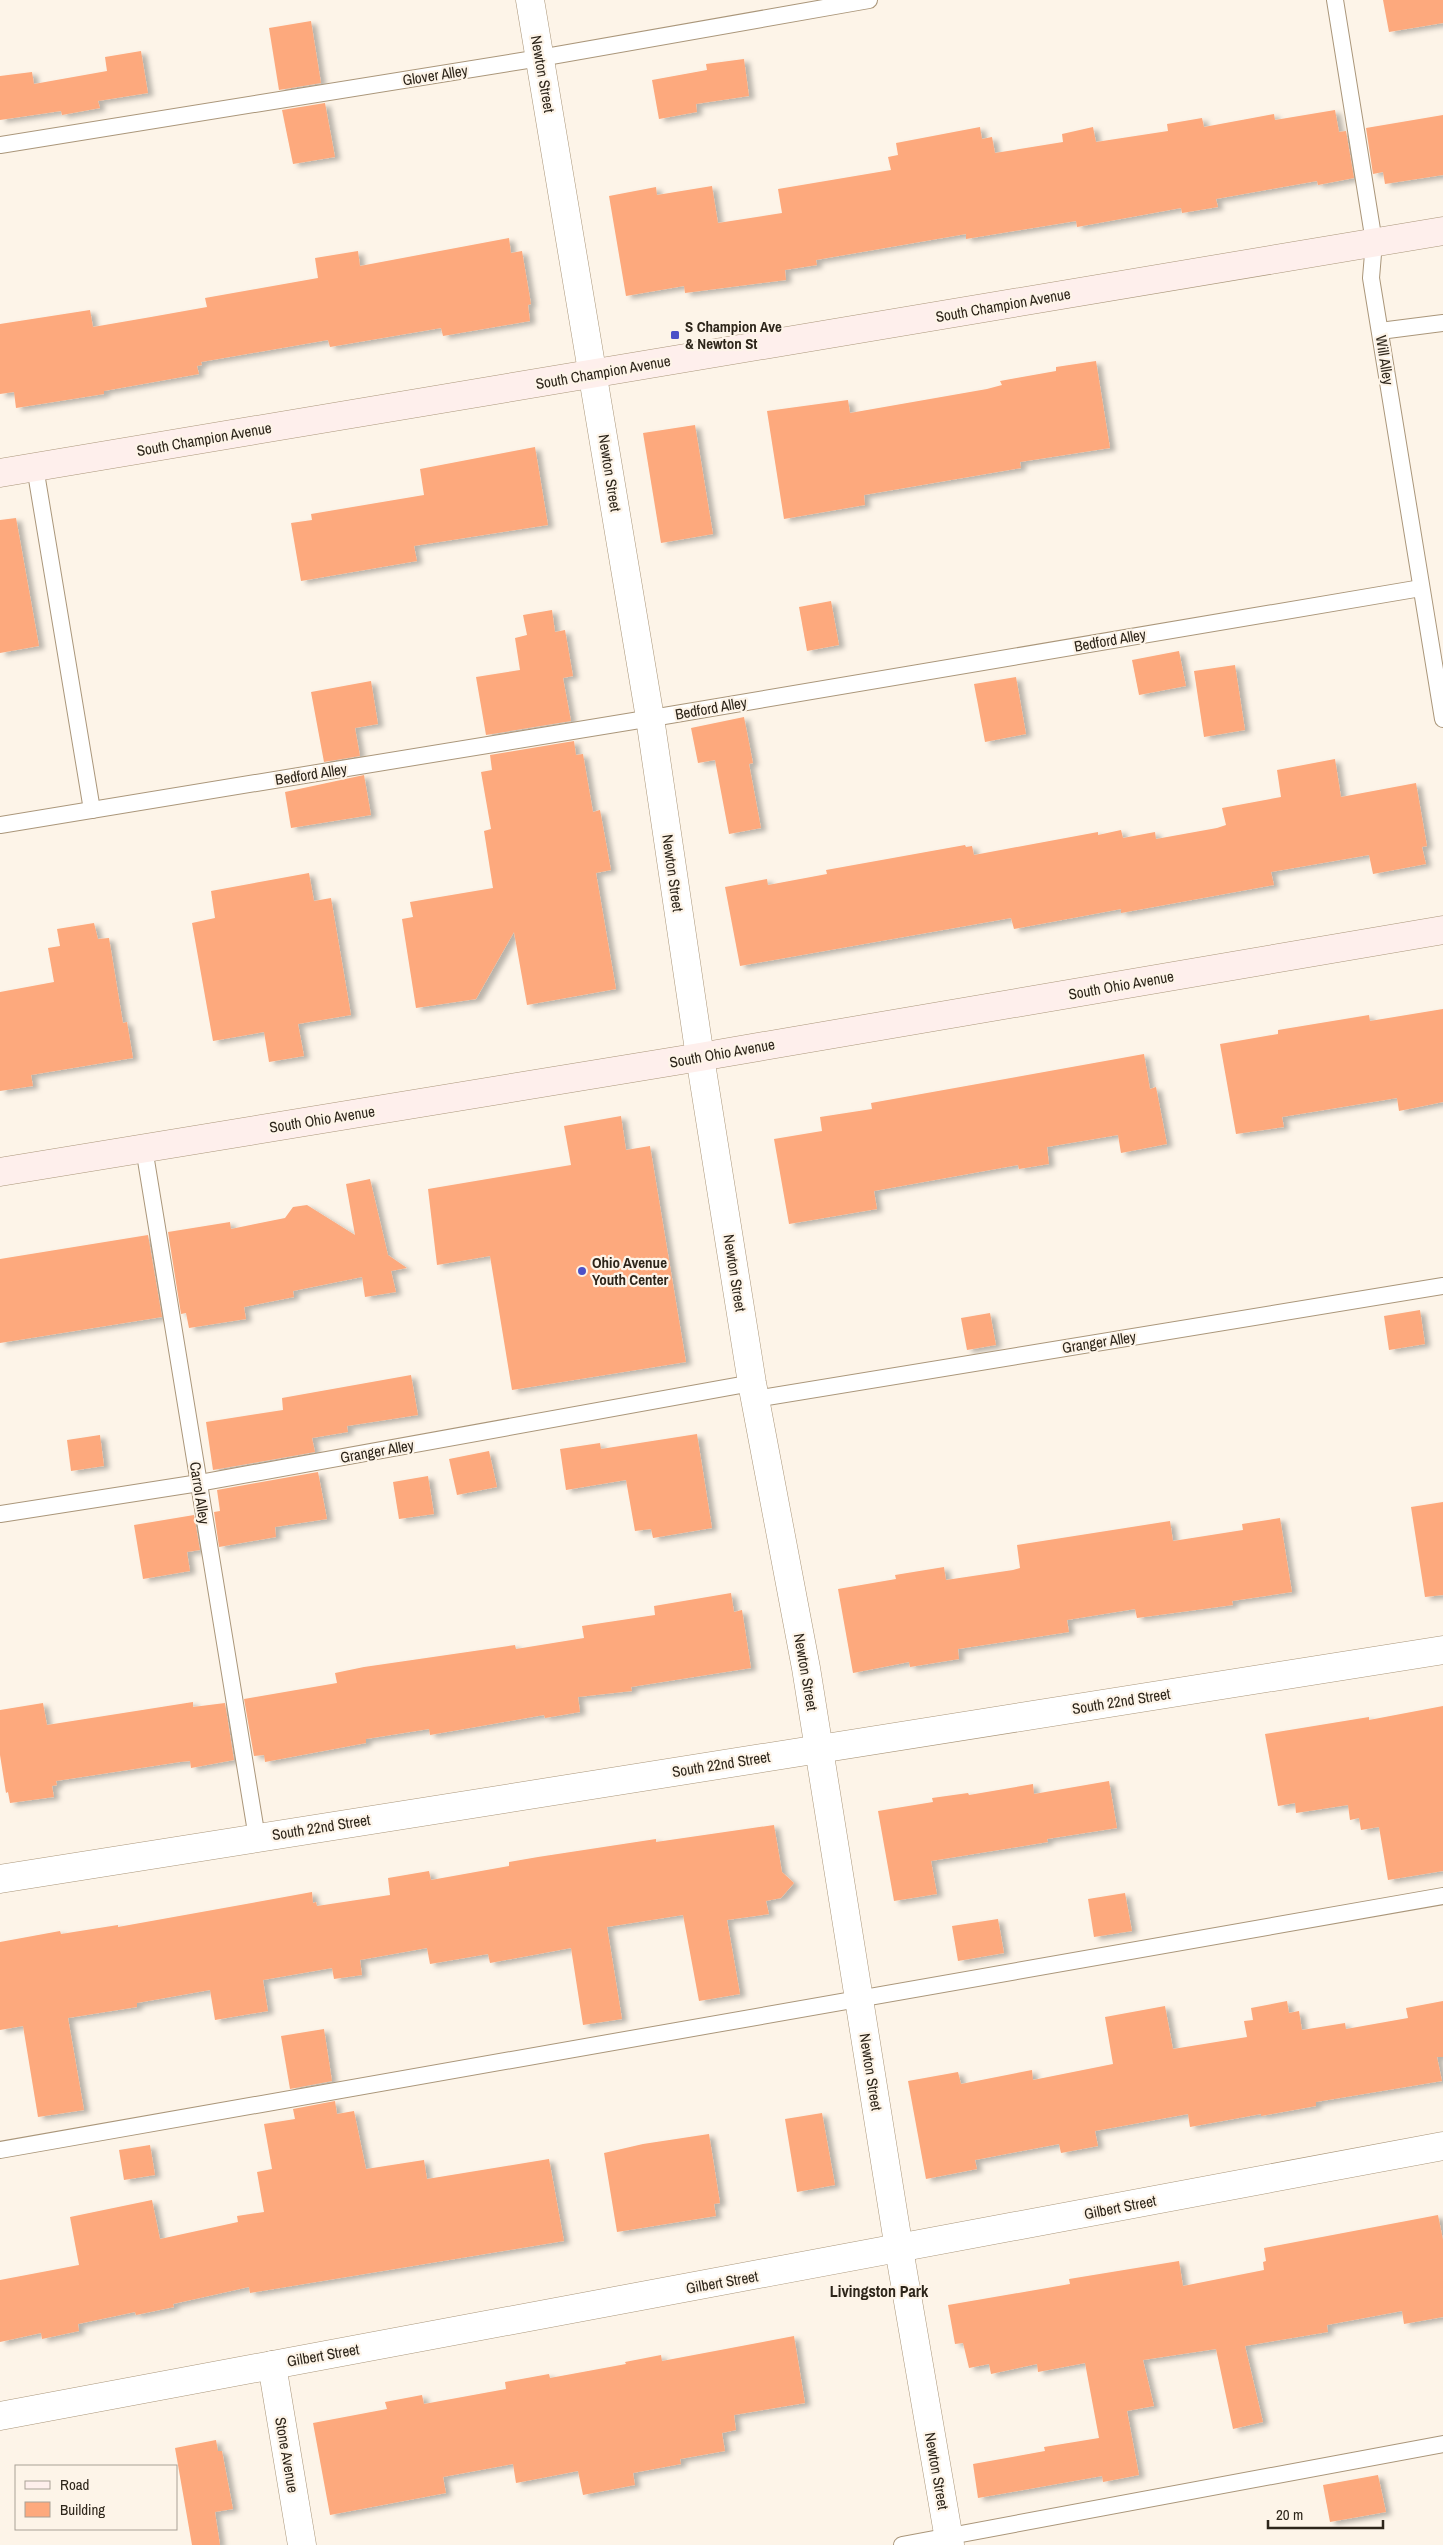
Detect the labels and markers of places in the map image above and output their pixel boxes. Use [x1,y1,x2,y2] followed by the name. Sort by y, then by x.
[685,316,782,354] place label: S Champion Ave & Newton St
[669,329,681,341] marker: S Champion Ave & Newton St
[592,1252,669,1290] place label: Ohio Avenue Youth Center
[576,1265,588,1277] marker: Ohio Avenue Youth Center

